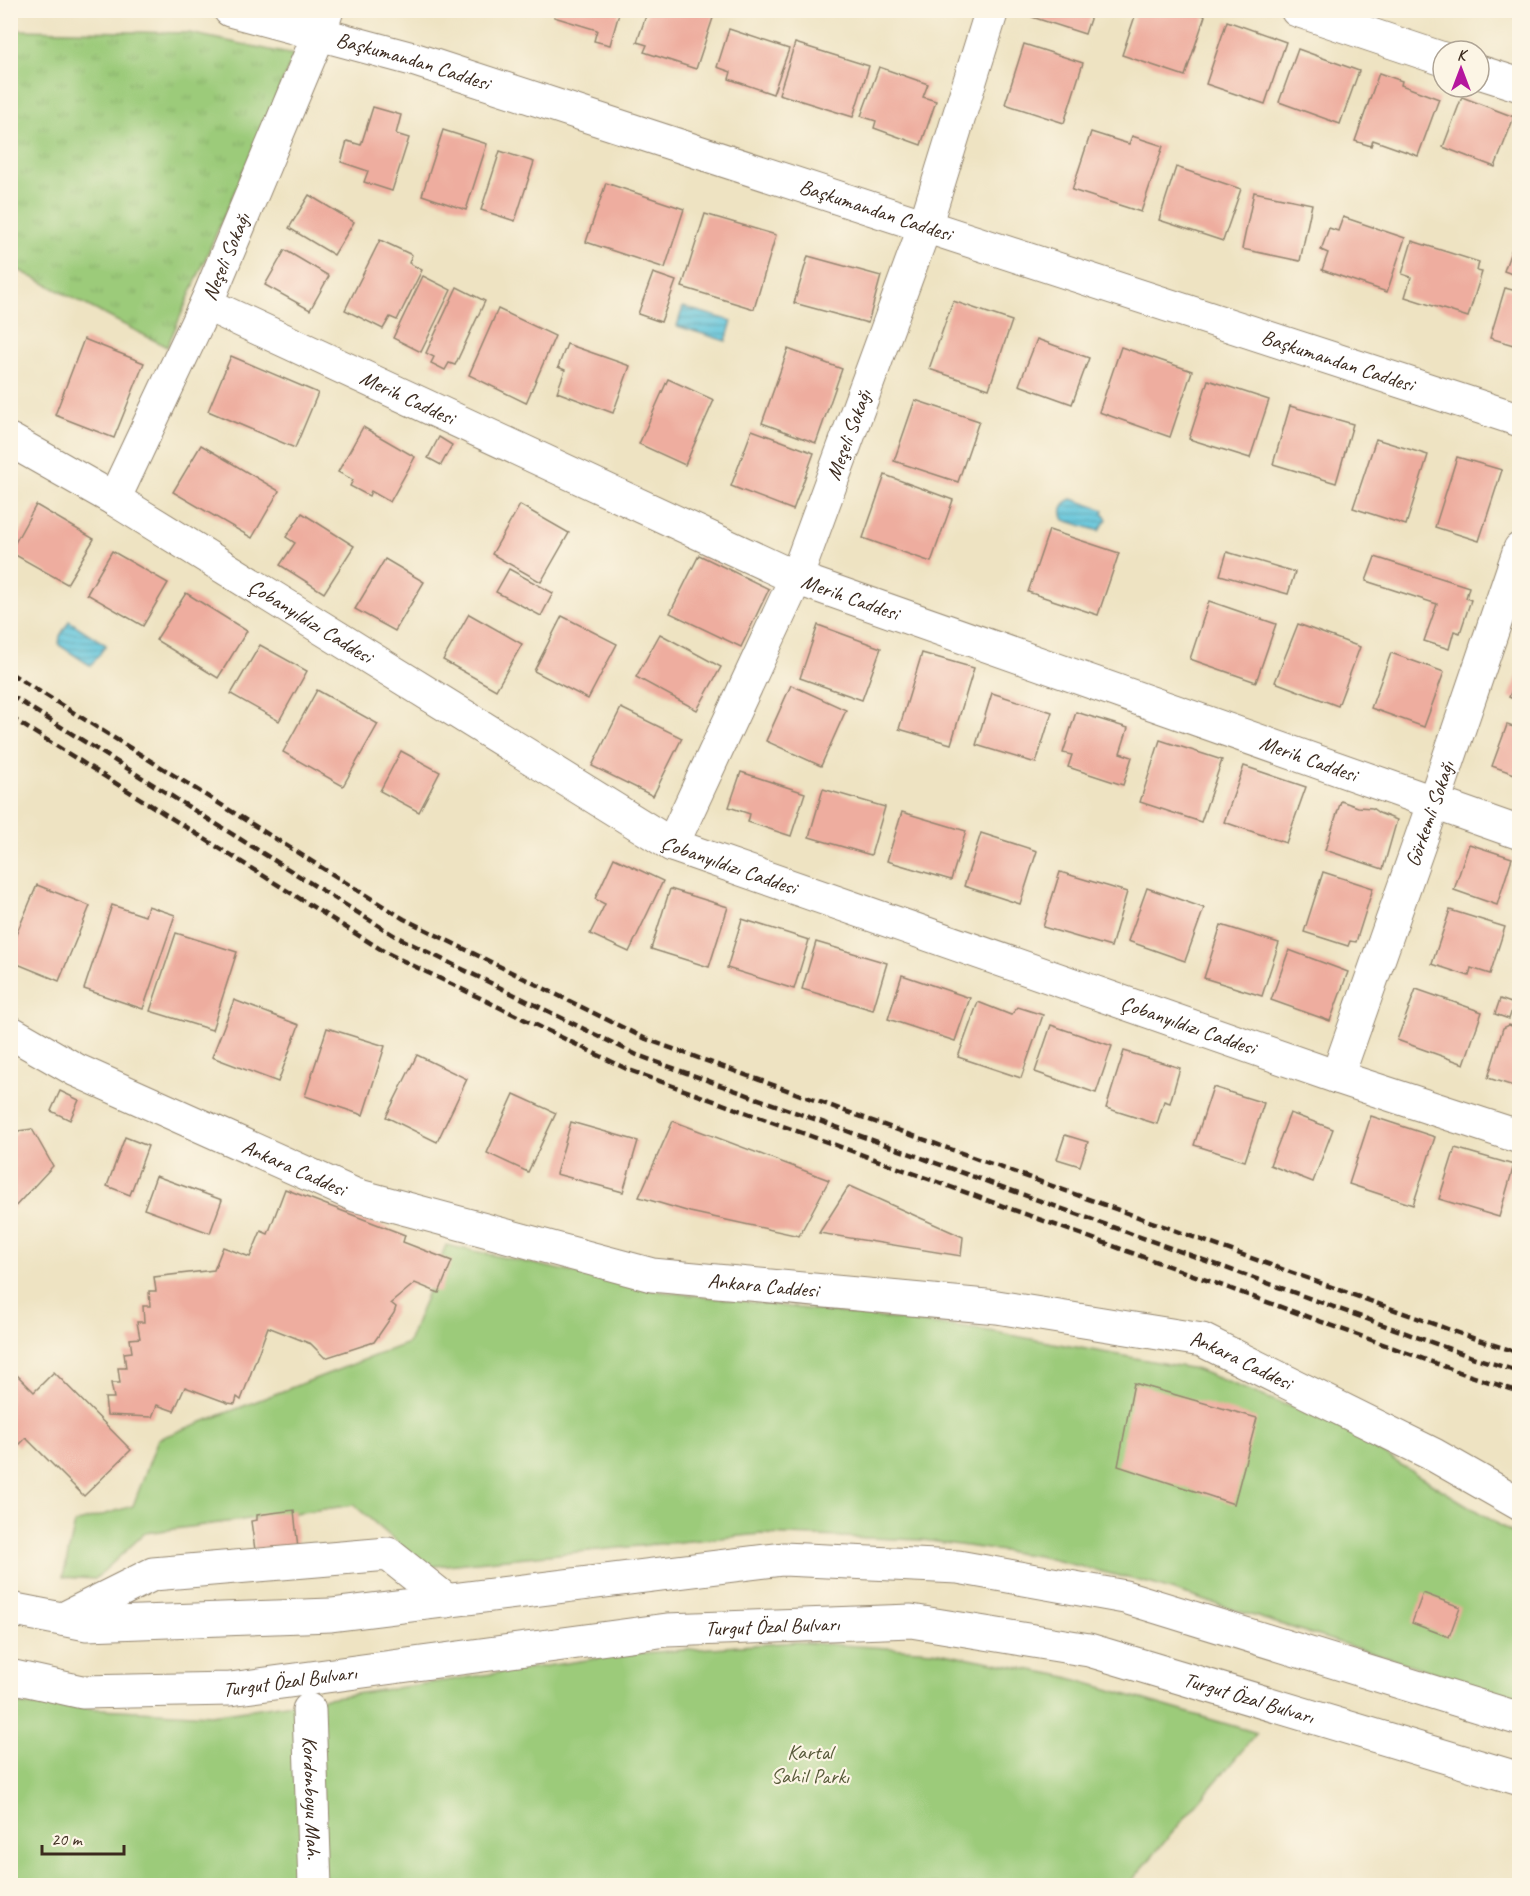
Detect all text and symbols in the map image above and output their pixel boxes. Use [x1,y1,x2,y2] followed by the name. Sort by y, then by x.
[333,26,496,97] street label: Başkumandan Caddesi
[1431,39,1491,99] north arrow
[1457,45,1469,65] text: K
[796,173,958,248] street label: Başkumandan Caddesi
[196,208,256,304] street label: Neşeli Sokağı
[1258,324,1420,398] street label: Başkumandan Caddesi
[356,364,462,432] street label: Merih Caddesi
[820,385,877,484] street label: Meşeli Sokağı
[798,568,905,627] street label: Merih Caddesi
[244,573,380,671] street label: Çobanyıldızı Caddesi
[1257,729,1364,789] street label: Merih Caddesi
[1399,757,1460,870] street label: Görkemli Sokağı
[657,829,803,902] street label: Çobanyıldızı Caddesi
[1118,990,1262,1062] street label: Çobanyıldızı Caddesi
[238,1133,353,1203] street label: Ankara Caddesi
[707,1267,822,1304] street label: Ankara Caddesi
[1188,1325,1299,1397] street label: Ankara Caddesi
[704,1611,841,1642] street label: Turgut Özal Bulvarı
[223,1659,359,1702] street label: Turgut Özal Bulvarı
[1181,1666,1318,1730] street label: Turgut Özal Bulvarı
[297,1736,327,1861] street label: Kordonboyu Mah.
[771,1739,850,1789] park label: Kartal Sahil Parkı
[42,1818,124,1856] scale bar
[51,1828,84,1850] text: 20 m

